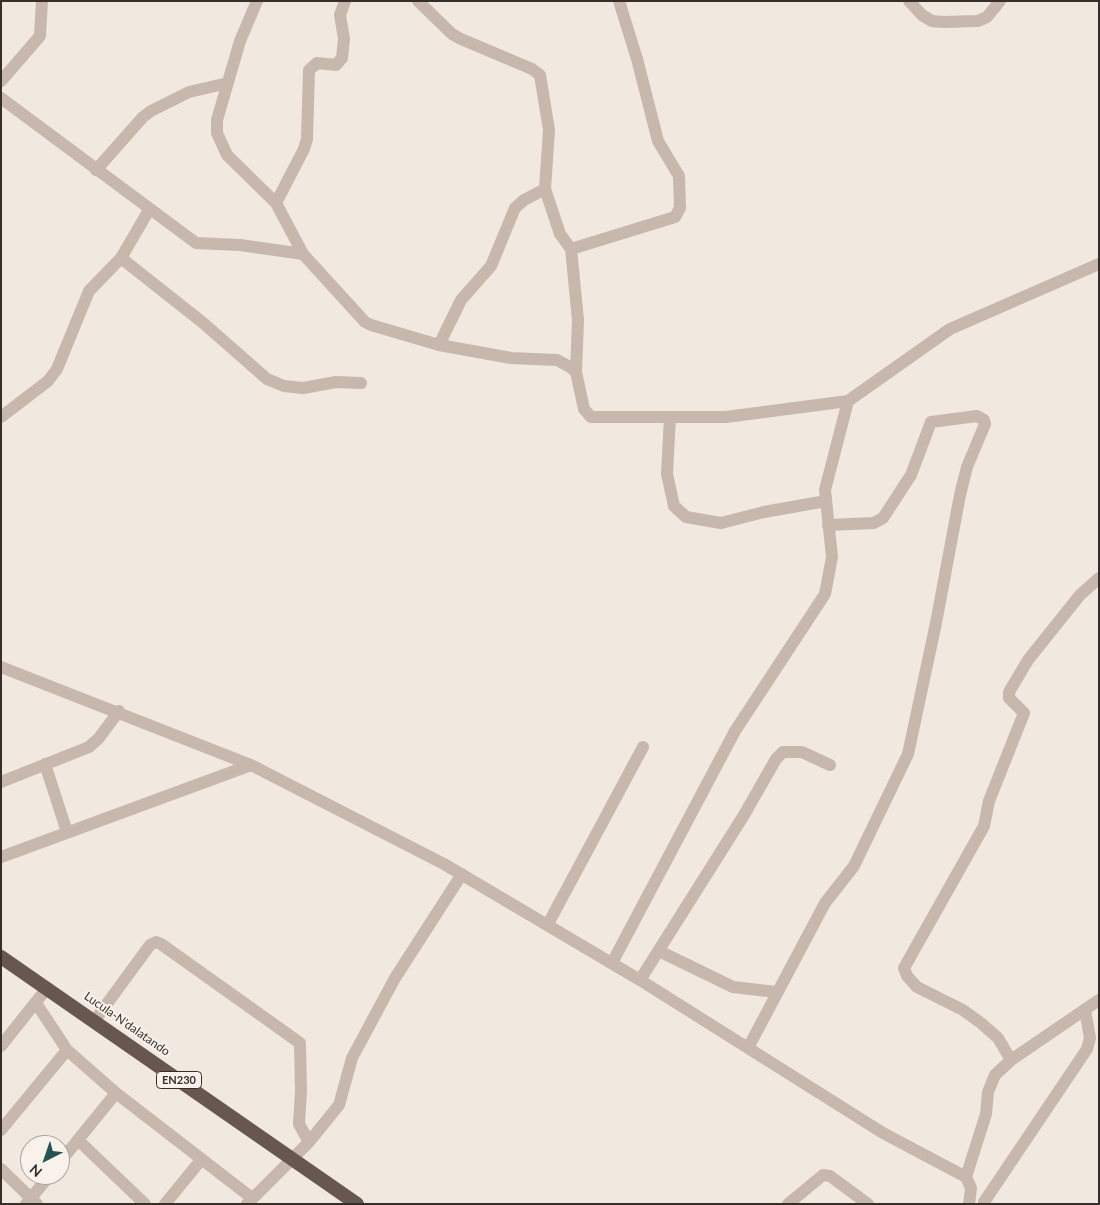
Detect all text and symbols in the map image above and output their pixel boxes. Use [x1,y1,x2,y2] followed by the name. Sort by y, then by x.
[81,989,173,1059] street label: Lucula-N'dalatando
[156,1072,202,1088] road number: EN230
[20,1135,70,1185] north arrow
[26,1161,45,1181] text: N

